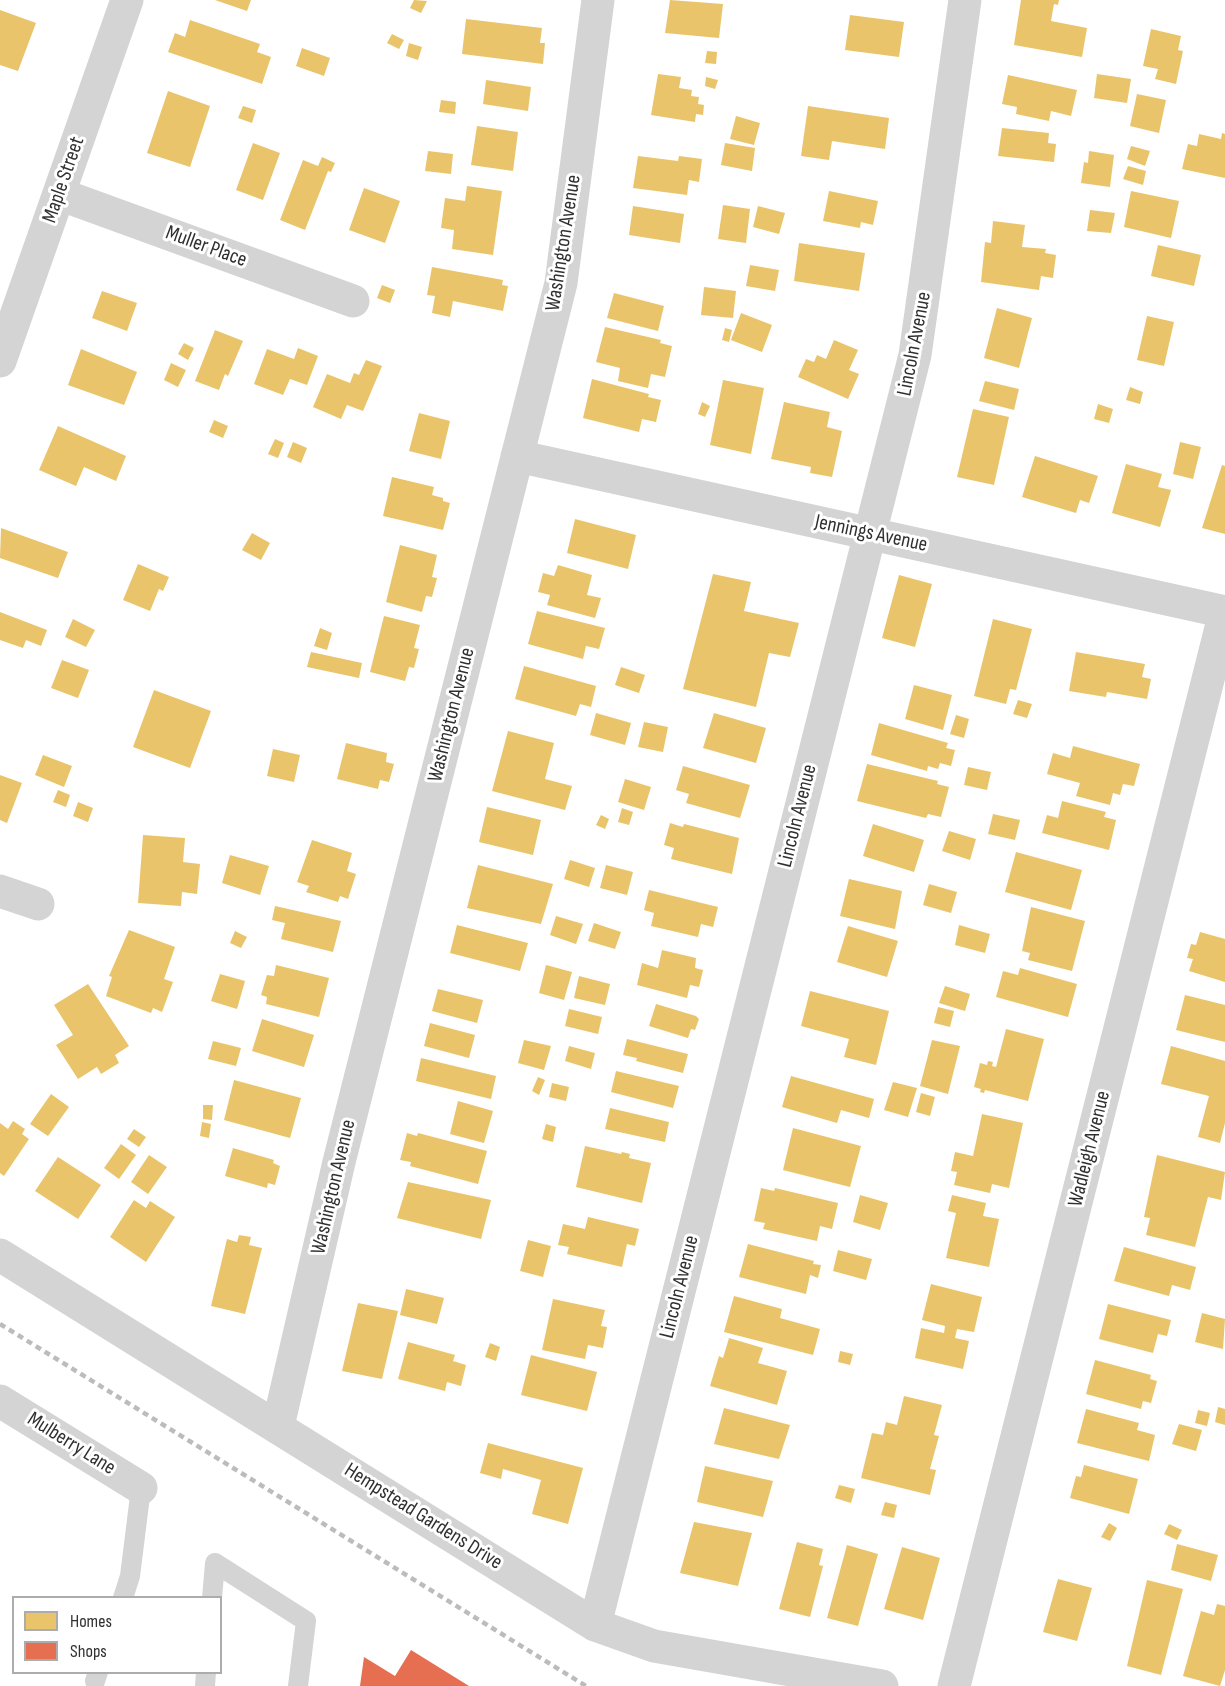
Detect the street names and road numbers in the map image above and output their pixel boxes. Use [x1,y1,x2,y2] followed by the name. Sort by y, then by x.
[38,134,90,226] street label: Maple Street
[541,173,587,313] street label: Washington Avenue
[162,221,250,273] street label: Muller Place
[893,290,937,398] street label: Lincoln Avenue
[813,510,929,558] street label: Jennings Avenue
[423,645,481,785] street label: Washington Avenue
[773,762,823,870] street label: Lincoln Avenue
[1063,1089,1117,1209] street label: Wadleigh Avenue
[306,1117,362,1257] street label: Washington Avenue
[655,1233,705,1341] street label: Lincoln Avenue
[22,1407,120,1481] street label: Mulberry Lane
[339,1458,507,1576] street label: Hempstead Gardens Drive

